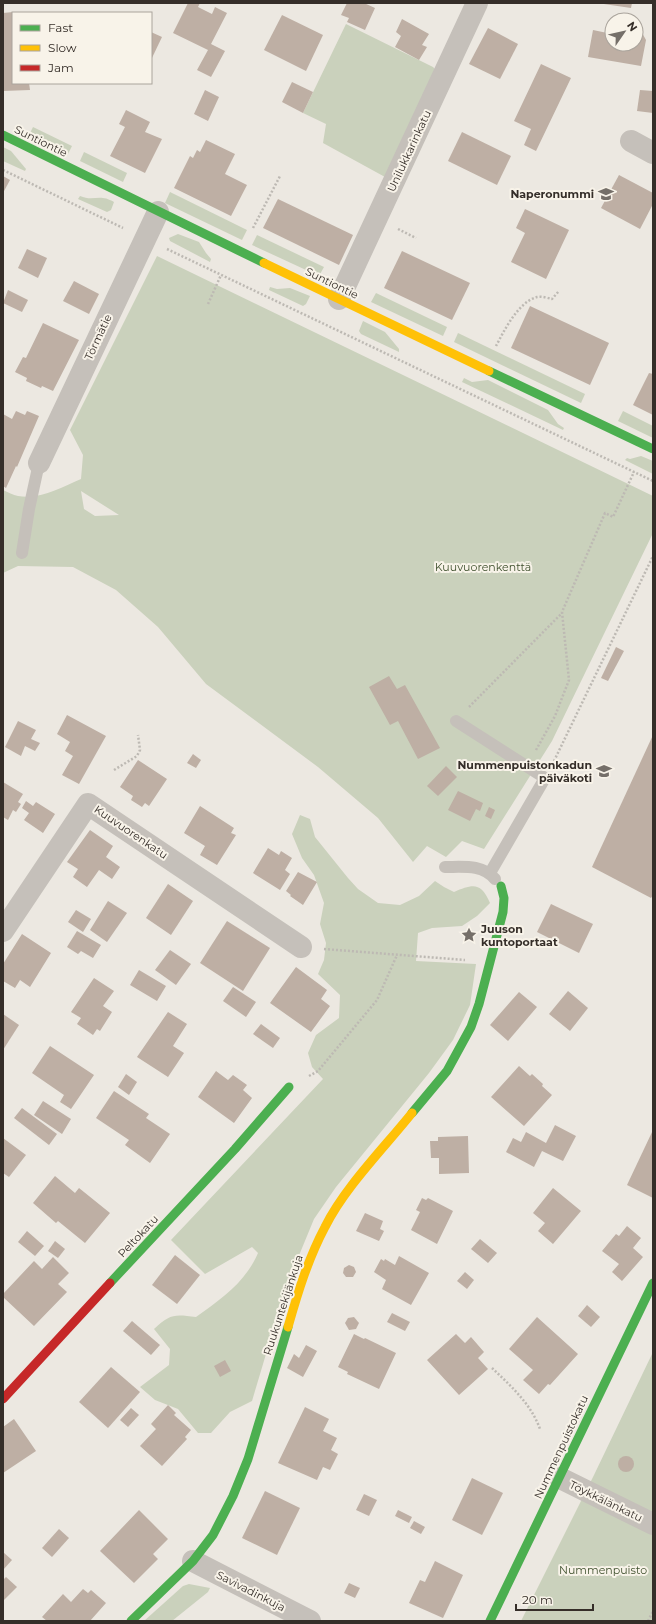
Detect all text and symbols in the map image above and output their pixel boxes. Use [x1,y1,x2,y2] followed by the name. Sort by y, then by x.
[12,12,152,84] legend
[604,12,644,52] north arrow
[624,19,641,34] text: N
[48,20,73,35] text: Fast
[48,40,77,55] text: Slow
[47,60,74,75] text: Jam
[384,108,434,194] street label: Unilukkarinkatu
[12,122,70,160] street label: Suntiontie
[597,185,615,203] school or university icon: Naperonummi
[510,187,594,201] place label: Naperonummi
[303,264,361,302] street label: Suntiontie
[81,311,115,362] street label: Törmätie
[435,560,531,574] park label: Kuuvuorenkenttä
[457,758,592,785] place label: Nummenpuistonkadun päiväkoti
[595,762,613,780] school or university icon: Nummenpuistonkadun päiväkoti
[92,802,170,862] street label: Kuuvuorenkatu
[480,922,558,949] place label: Juuson kuntoportaat
[460,926,478,944] place icon: Juuson kuntoportaat
[115,1212,161,1260] street label: Peltokatu
[260,1253,306,1357] street label: Ruukuntekijänkuja
[531,1393,591,1501] street label: Nummenpuistokatu
[567,1477,645,1525] street label: Töykkälänkatu
[559,1563,647,1577] park label: Nummenpuisto
[214,1568,288,1614] street label: Savivadinkuja
[516,1586,593,1612] scale bar
[522,1592,553,1607] text: 20 m

